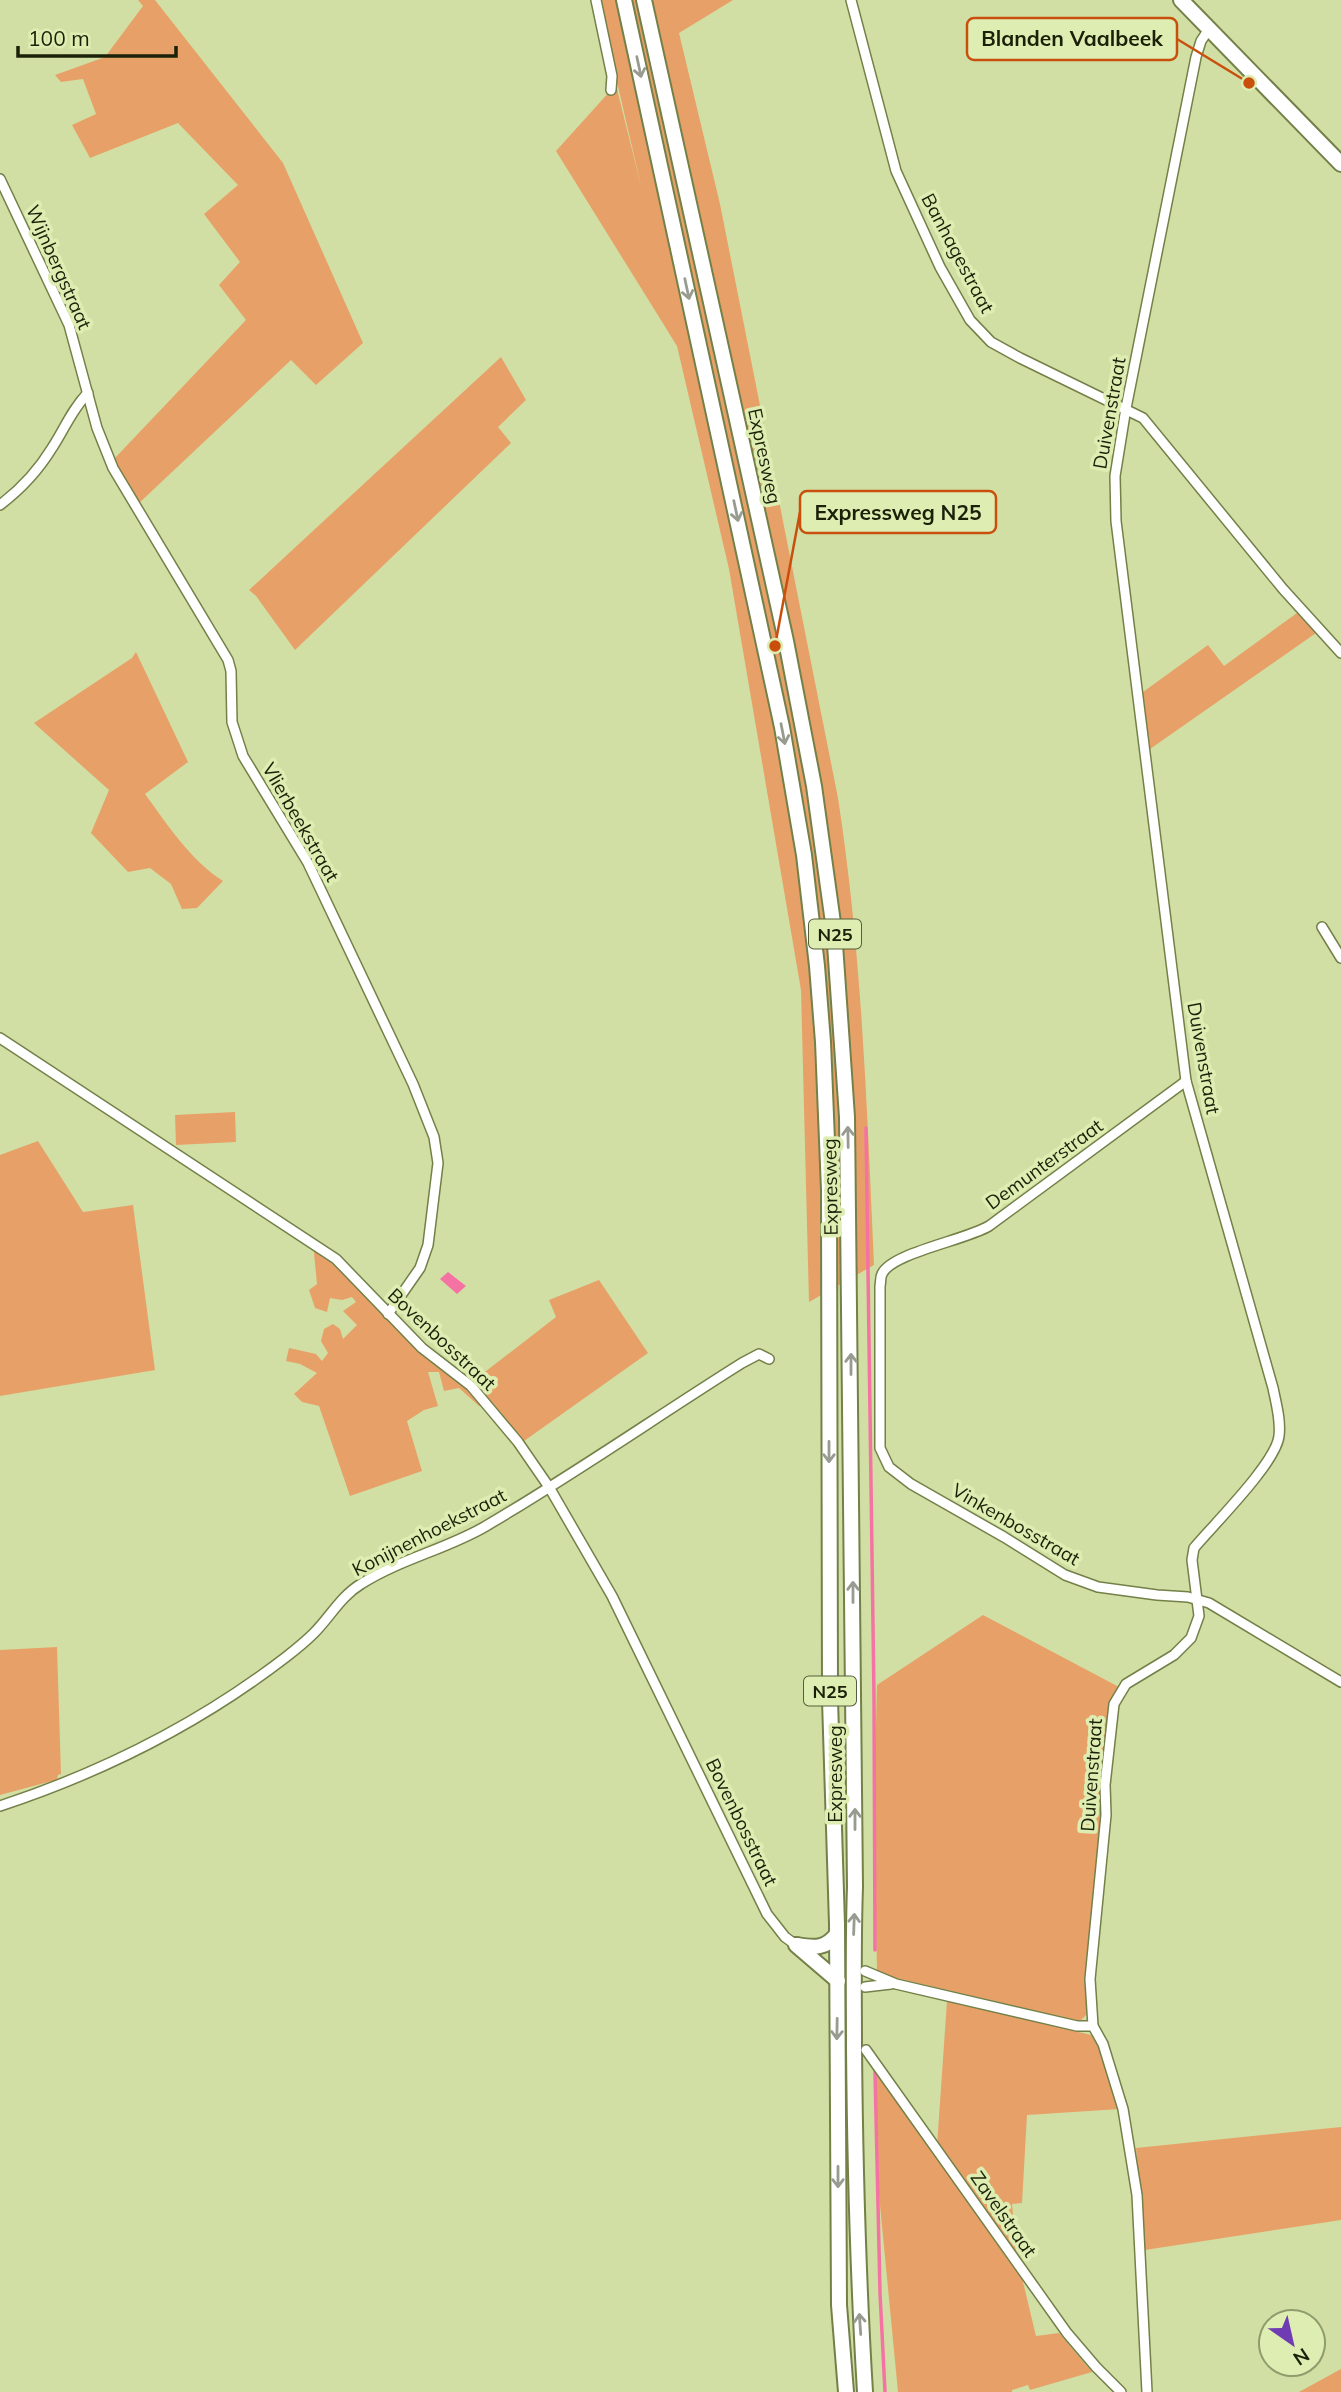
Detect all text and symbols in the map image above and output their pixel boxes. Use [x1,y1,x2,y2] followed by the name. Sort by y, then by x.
[18,14,175,58] scale bar
[967,18,1177,60] callout: Blanden Vaalbeek
[28,25,90,51] text: 100 m
[981,25,1163,51] text: Blanden Vaalbeek
[632,55,646,78] one-way arrow
[916,189,1000,317] street label: Banhagestraat
[21,201,97,333] street label: Wijnbergstraat
[681,277,695,300] one-way arrow
[1087,355,1131,471] street label: Duivenstraat
[743,406,787,506] street label: Expresweg
[800,491,996,533] callout: Expressweg N25
[730,499,743,522] one-way arrow
[814,499,982,525] text: Expressweg N25
[777,722,790,745] one-way arrow
[257,758,345,886] street label: Vlierbeekstraat
[809,919,861,948] road number: N25
[1182,1000,1226,1116] street label: Duivenstraat
[981,1113,1108,1215] street label: Demunterstraat
[841,1125,855,1148] one-way arrow
[817,1138,843,1236] street label: Expresweg
[383,1283,501,1395] street label: Bovenbosstraat
[844,1353,858,1376] one-way arrow
[822,1440,836,1463] one-way arrow
[948,1478,1085,1571] street label: Vinkenbosstraat
[348,1483,510,1581] street label: Konijnenhoekstraat
[846,1580,860,1603] one-way arrow
[804,1676,856,1706] road number: N25
[1075,1717,1107,1832] street label: Duivenstraat
[823,1725,847,1823] street label: Expresweg
[701,1754,783,1890] street label: Bovenbosstraat
[848,1808,862,1831] one-way arrow
[847,1912,860,1935] one-way arrow
[830,2018,844,2041] one-way arrow
[831,2165,845,2188] one-way arrow
[966,2166,1043,2262] street label: Zavelstraat
[1257,2308,1327,2378] north arrow
[853,2313,866,2336] one-way arrow
[1289,2343,1314,2371] text: N

